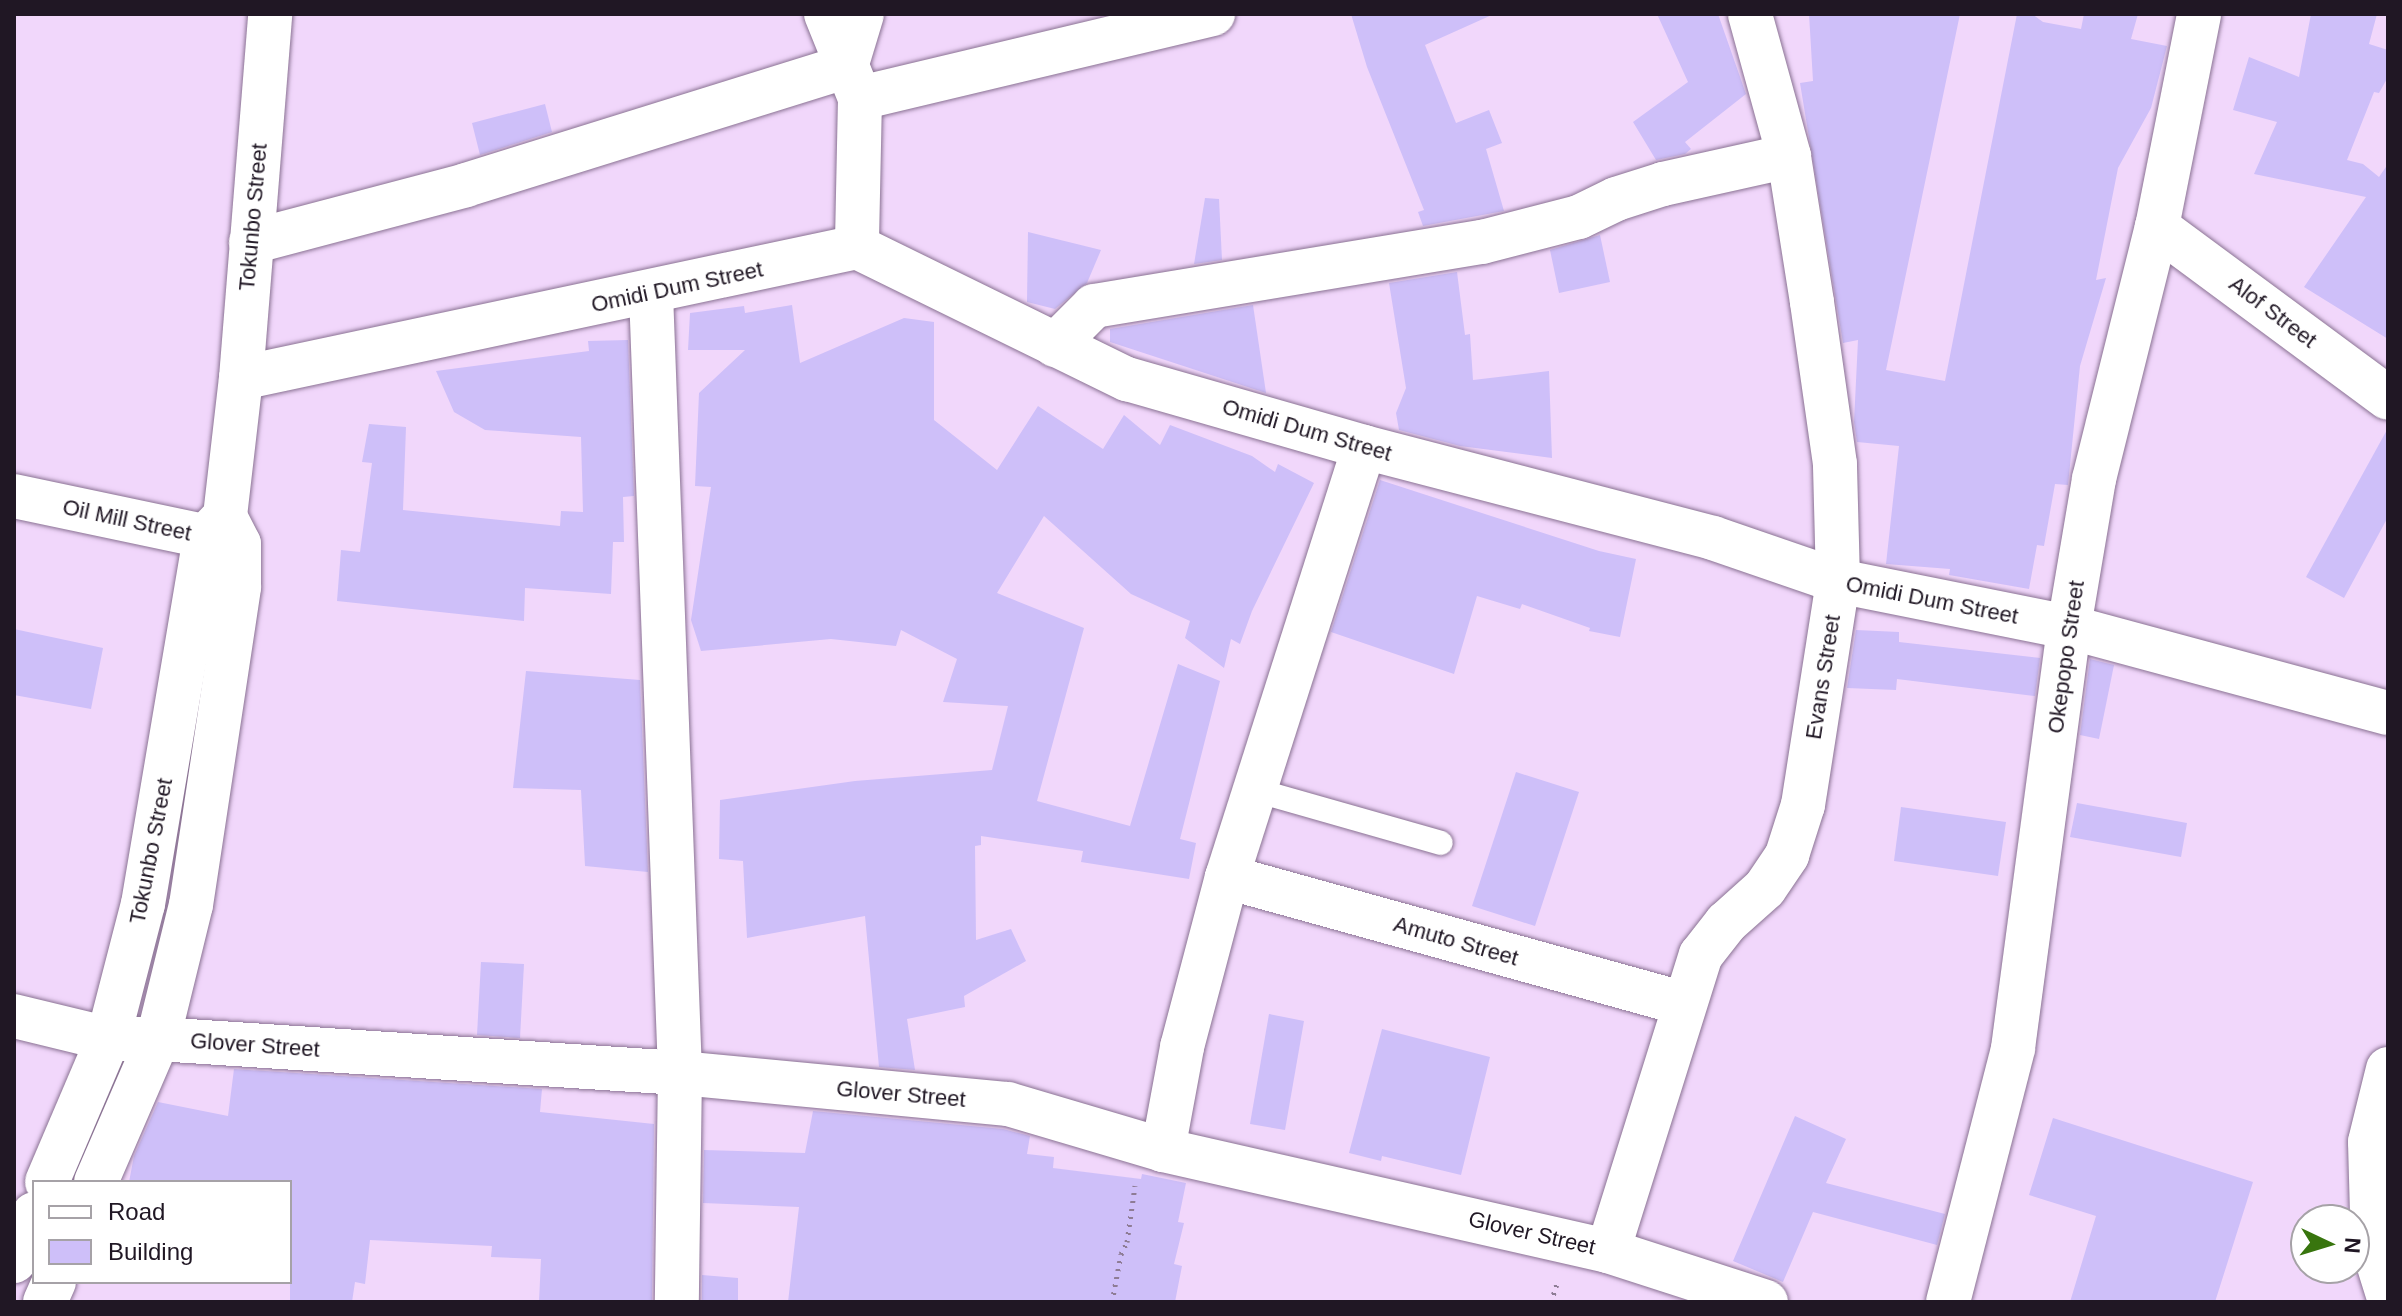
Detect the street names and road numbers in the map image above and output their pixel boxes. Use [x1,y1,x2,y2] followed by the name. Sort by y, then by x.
[233,142,273,292] street label: Tokunbo Street
[589,256,765,318] street label: Omidi Dum Street
[2224,271,2322,353] street label: Alof Street
[1219,393,1395,467] street label: Omidi Dum Street
[60,493,194,547] street label: Oil Mill Street
[1844,570,2020,630] street label: Omidi Dum Street
[2042,579,2090,735] street label: Okepopo Street
[1800,613,1846,741] street label: Evans Street
[124,776,178,926] street label: Tokunbo Street
[1391,911,1521,971] street label: Amuto Street
[189,1027,321,1063] street label: Glover Street
[835,1075,967,1113] street label: Glover Street
[1466,1206,1598,1260] street label: Glover Street

